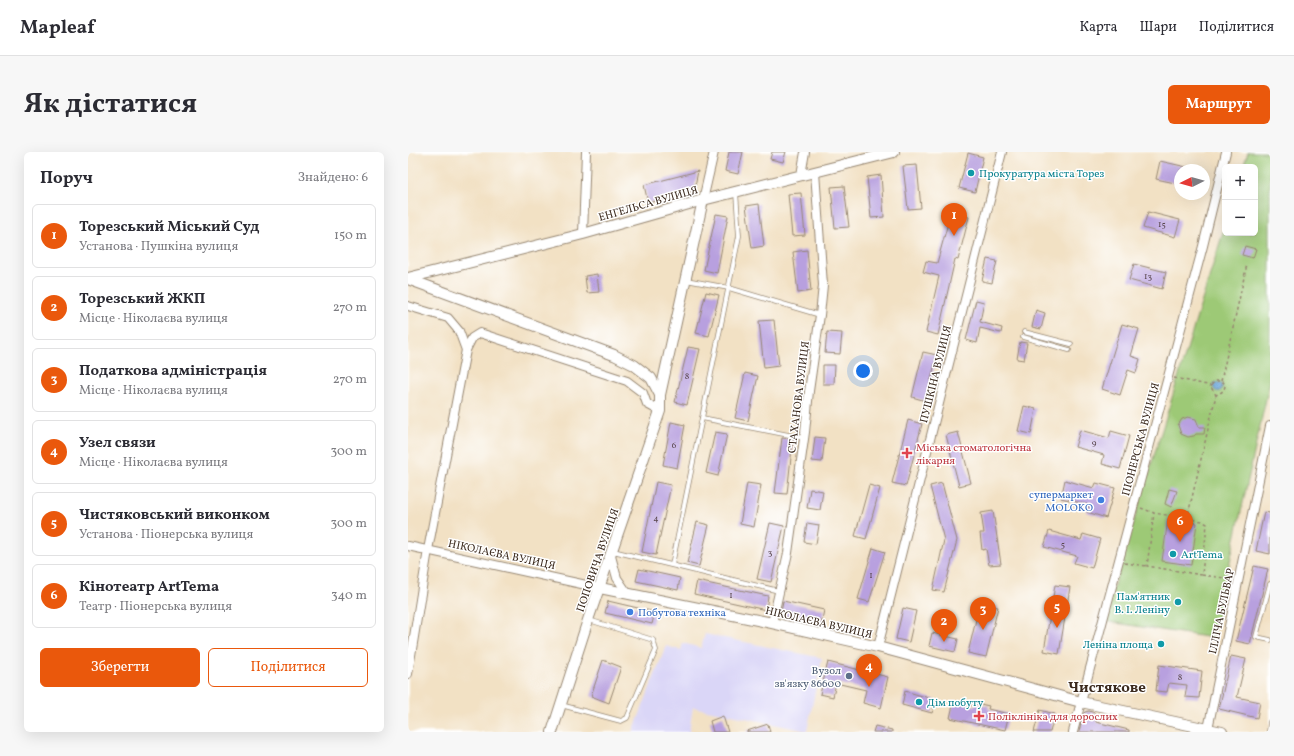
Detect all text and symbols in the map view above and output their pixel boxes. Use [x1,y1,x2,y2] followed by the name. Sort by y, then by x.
[20,15,95,41] text: Mapleaf
[1080,18,1118,37] text: Карта
[1140,18,1177,37] text: Шари
[1199,18,1274,37] text: Поділитися
[24,85,197,124] text: Як дістатися
[1168,85,1270,124] button: Маршрут
[1174,164,1210,200] north arrow
[1222,164,1258,236] map controls
[1222,164,1258,200] button: +
[40,167,93,190] text: Поруч
[979,167,1105,182] place label: Прокуратура міста Торез
[966,168,976,178] marker: Прокуратура міста Торез
[298,169,368,187] text: Знайдено: 6
[597,183,700,226] street label: ЕНГЕЛЬСА ВУЛИЦЯ
[1222,200,1258,236] button: −
[941,203,967,236] pin: 1
[79,217,260,238] text: Торезський Міський Суд
[1158,218,1166,231] house number: 15
[51,227,57,245] text: 1
[334,227,367,245] text: 150 m
[79,238,238,256] text: Установа · Пушкіна вулиця
[1144,270,1152,283] house number: 13
[79,289,205,310] text: Торезський ЖКП
[51,299,57,317] text: 2
[333,299,367,317] text: 270 m
[79,310,228,328] text: Місце · Ніколаєва вулиця
[917,324,956,425] street label: ПУШКІНА ВУЛИЦЯ
[785,340,814,454] street label: СТАХАНОВА ВУЛИЦЯ
[79,361,267,382] text: Податкова адміністрація
[853,361,873,381] your location
[685,370,690,383] house number: 8
[51,371,57,389] text: 3
[333,371,367,389] text: 270 m
[1119,381,1164,498] street label: ПІОНЕРСЬКА ВУЛИЦЯ
[79,382,228,400] text: Місце · Ніколаєва вулиця
[79,433,156,454] text: Узел связи
[1092,437,1097,450] house number: 9
[672,439,677,452] house number: 6
[916,441,1032,469] place label: Міська стоматологічна лікарня
[50,443,58,461] text: 4
[331,443,367,461] text: 300 m
[901,447,913,459] marker: Міська стоматологічна лікарня
[79,454,228,472] text: Місце · Ніколаєва вулиця
[1029,488,1093,516] place label: супермаркет MOLOKO
[1096,495,1106,505] marker: супермаркет MOLOKO
[79,505,270,526] text: Чистяковський виконком
[574,507,623,614] street label: ПОПОВИЧА ВУЛИЦЯ
[1167,509,1193,542] pin: 6
[653,512,659,525] house number: 4
[51,515,57,533] text: 5
[331,515,367,533] text: 300 m
[79,526,253,544] text: Установа · Піонерська вулиця
[447,537,557,574] street label: НІКОЛАЄВА ВУЛИЦЯ
[1061,538,1065,551] house number: 5
[768,546,773,559] house number: 3
[1181,548,1223,563] place label: ArtTema
[1168,549,1178,559] marker: ArtTema
[1206,567,1239,656] street label: ІЛЛІЧА БУЛЬВАР
[869,569,873,582] house number: 1
[79,577,219,598] text: Кінотеатр ArtTema
[50,587,58,605] text: 6
[331,587,367,605] text: 340 m
[729,589,733,602] house number: 1
[1114,590,1170,618] place label: Пам'ятник В. І. Леніну
[1044,595,1070,628] pin: 5
[970,597,996,630] pin: 3
[1173,597,1183,607] marker: Пам'ятник В. І. Леніну
[79,598,232,616] text: Театр · Піонерська вулиця
[764,604,874,643] street label: НІКОЛАЄВА ВУЛИЦЯ
[638,606,726,621] place label: Побутова техніка
[625,607,635,617] marker: Побутова техніка
[931,609,957,642] pin: 2
[1083,638,1154,653] place label: Леніна площа
[1156,639,1166,649] marker: Леніна площа
[40,648,200,687] button: Зберегти
[208,648,368,687] button: Поділитися
[856,654,882,687] pin: 4
[775,664,841,692] place label: Вузол зв'язку 86600
[844,671,854,681] marker: Вузол зв'язку 86600
[1178,671,1183,684] house number: 8
[1068,678,1146,699] district label: Чистякове
[927,696,984,711] place label: Дім побуту
[914,697,924,707] marker: Дім побуту
[973,710,985,722] marker: Поліклініка для дорослих
[988,710,1118,725] place label: Поліклініка для дорослих

